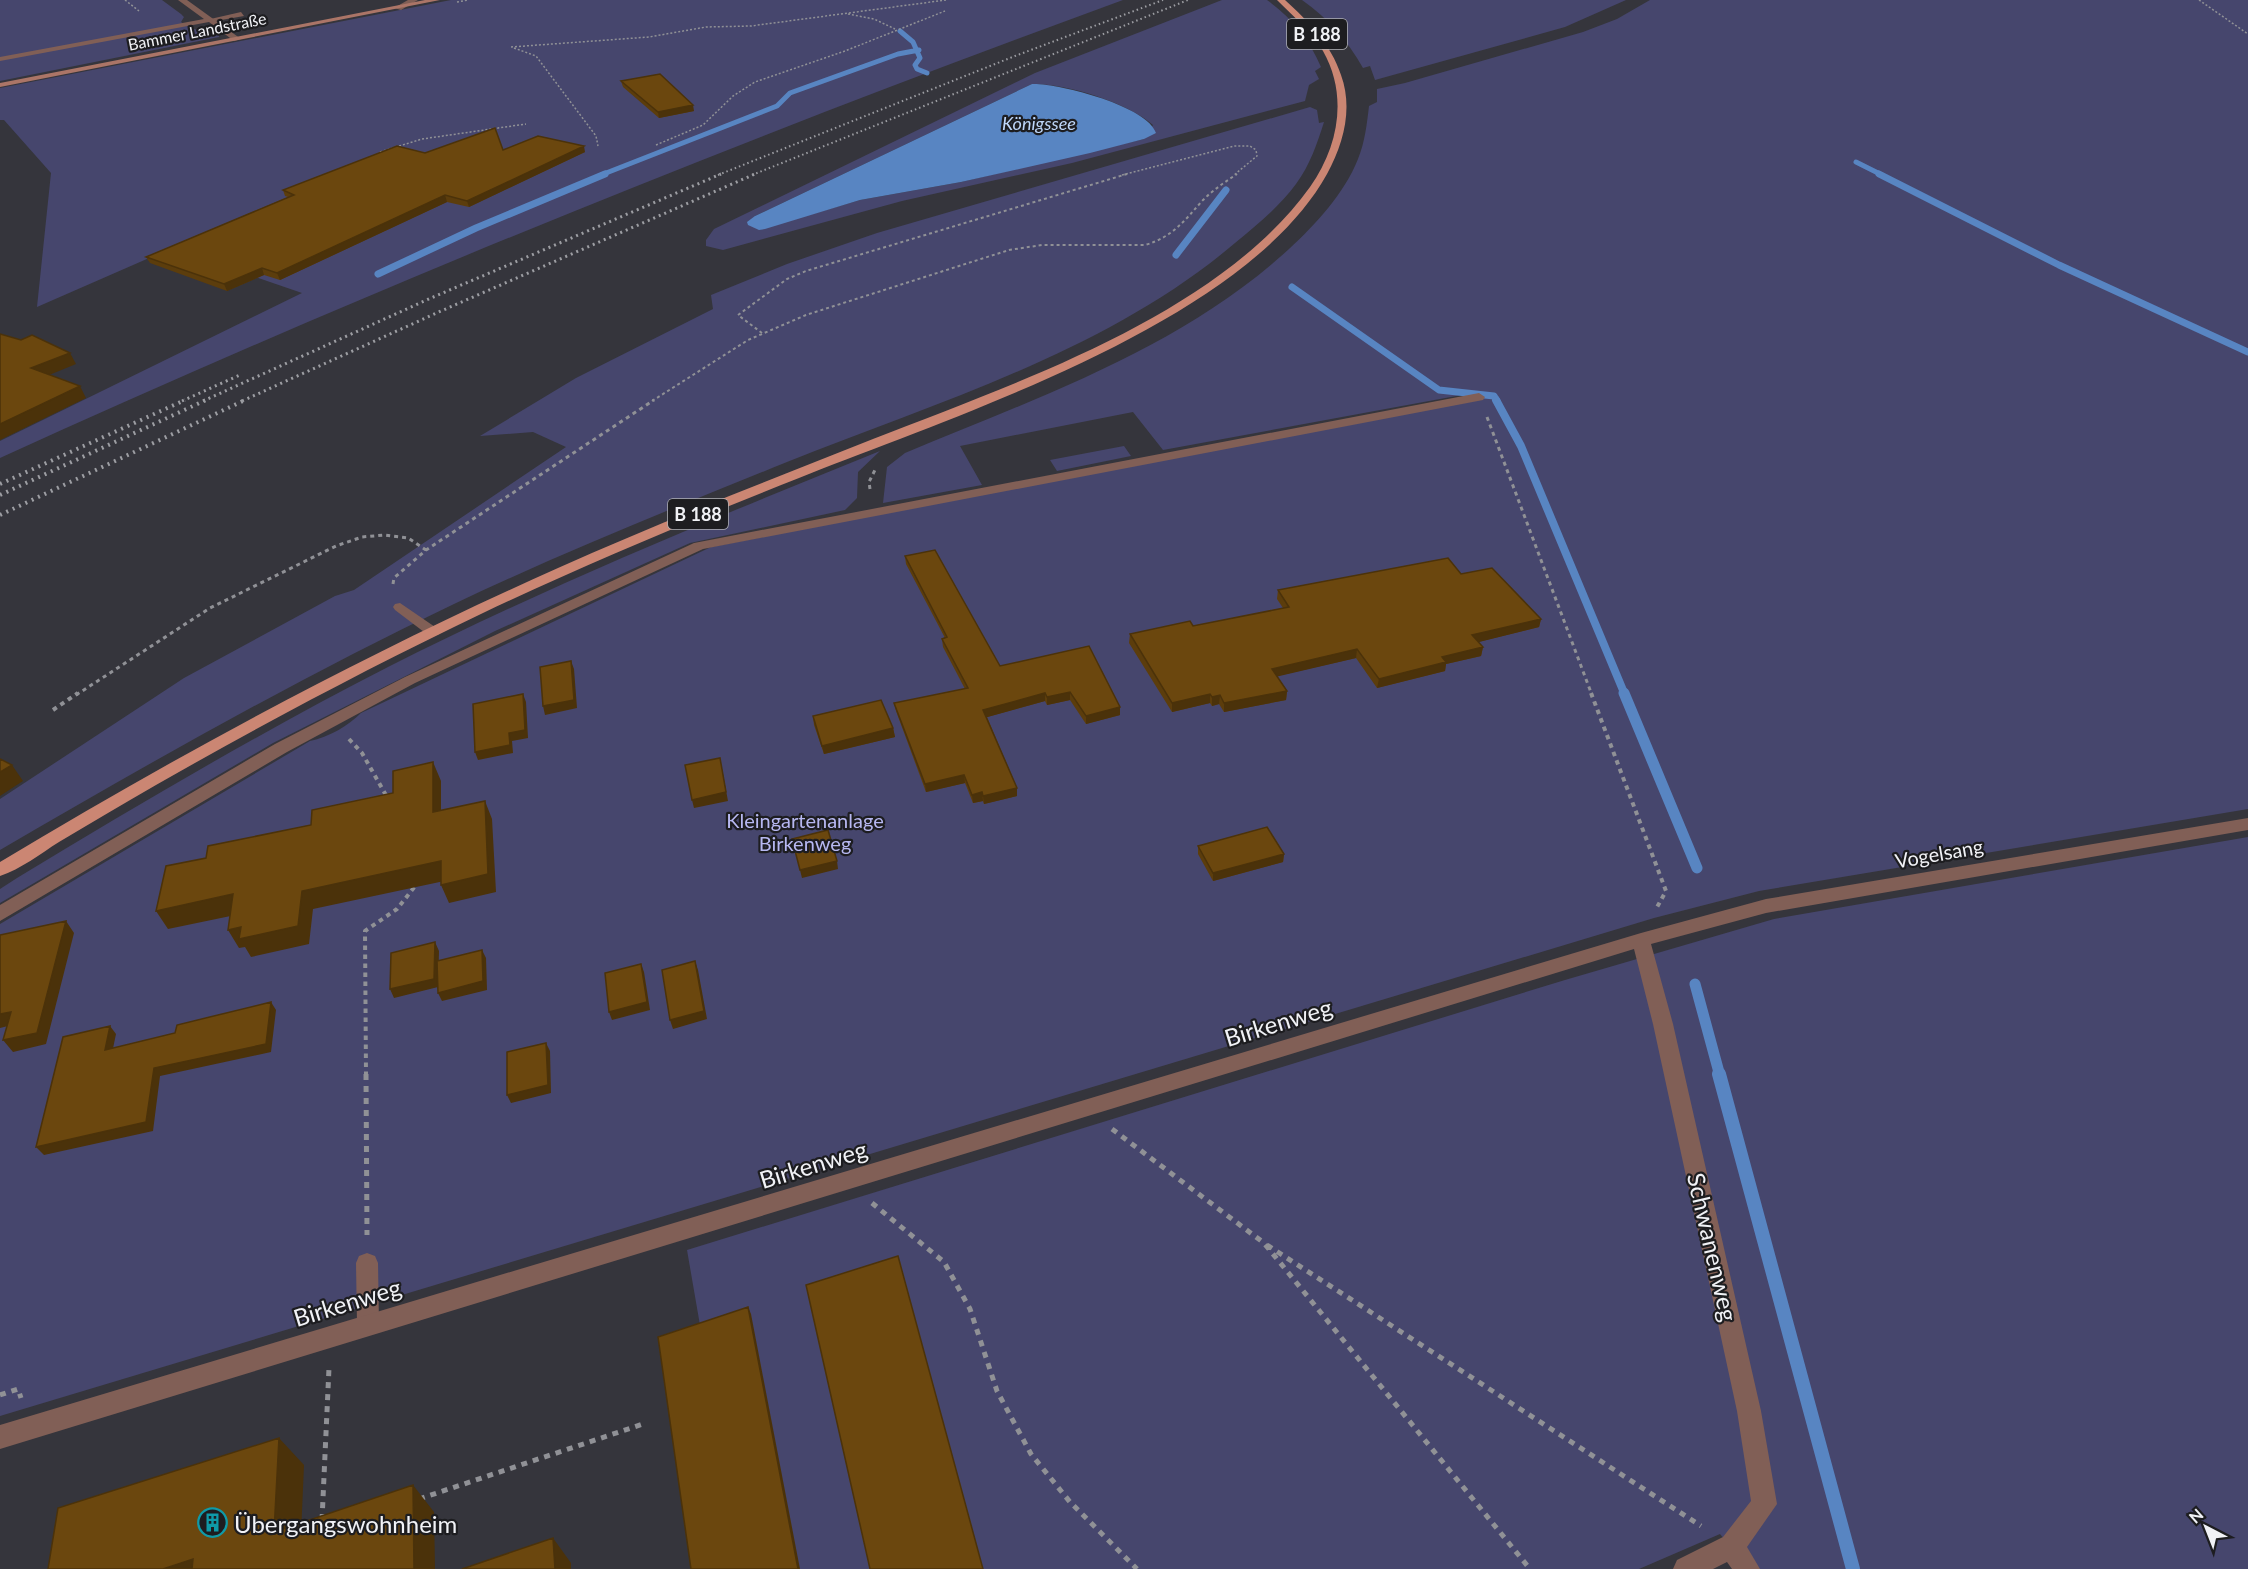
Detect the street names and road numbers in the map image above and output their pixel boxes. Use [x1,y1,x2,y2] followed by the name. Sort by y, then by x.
[126,8,268,54] street label: Bammer Landstraße
[1287,19,1347,49] road number: B 188
[668,499,728,529] road number: B 188
[1893,833,1985,873] street label: Vogelsang
[1221,992,1335,1052] street label: Birkenweg
[756,1134,870,1194] street label: Birkenweg
[1682,1170,1744,1324] street label: Schwanenweg
[290,1272,404,1332] street label: Birkenweg

